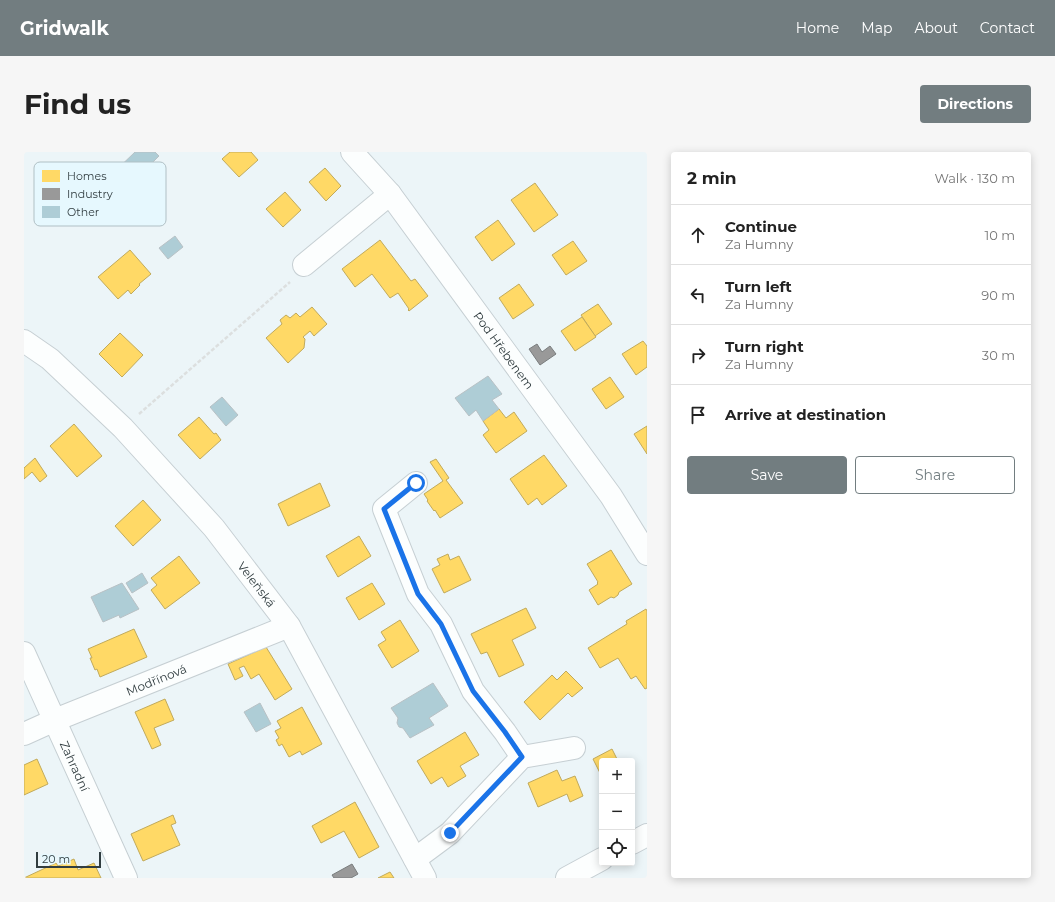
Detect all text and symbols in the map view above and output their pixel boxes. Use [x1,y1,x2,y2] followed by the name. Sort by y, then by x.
[20,17,109,40] text: Gridwalk
[796,19,839,37] text: Home
[861,19,892,37] text: Map
[914,19,958,37] text: About
[980,19,1035,37] text: Contact
[920,85,1031,123] button: Directions
[24,87,131,121] text: Find us
[34,162,166,226] legend
[687,168,737,188] text: 2 min
[67,169,107,183] text: Homes
[934,170,1015,186] text: Walk · 130 m
[67,187,113,201] text: Industry
[67,205,99,219] text: Other
[725,217,797,236] text: Continue
[687,224,709,246] icon: ahead
[985,227,1015,243] text: 10 m
[725,236,793,252] text: Za Humny
[725,277,792,296] text: Turn left
[687,284,709,306] icon: left
[981,287,1015,303] text: 90 m
[725,296,793,312] text: Za Humny
[471,308,538,392] street label: Pod Hřebenem
[725,337,804,356] text: Turn right
[687,344,709,366] icon: right
[982,347,1015,363] text: 30 m
[725,356,793,372] text: Za Humny
[687,404,709,426] icon: arrive
[725,405,886,424] text: Arrive at destination
[687,456,847,494] button: Save
[855,456,1015,494] button: Share
[407,474,425,492] route start
[235,558,279,610] street label: Veleňská
[124,660,189,698] street label: Modřínová
[57,738,93,794] street label: Zahradní
[599,758,635,866] map controls
[599,758,635,794] button: +
[599,794,635,830] button: −
[441,824,459,842] route end
[599,830,635,866] button: locate
[36,850,101,869] scale bar
[42,852,70,866] text: 20 m

